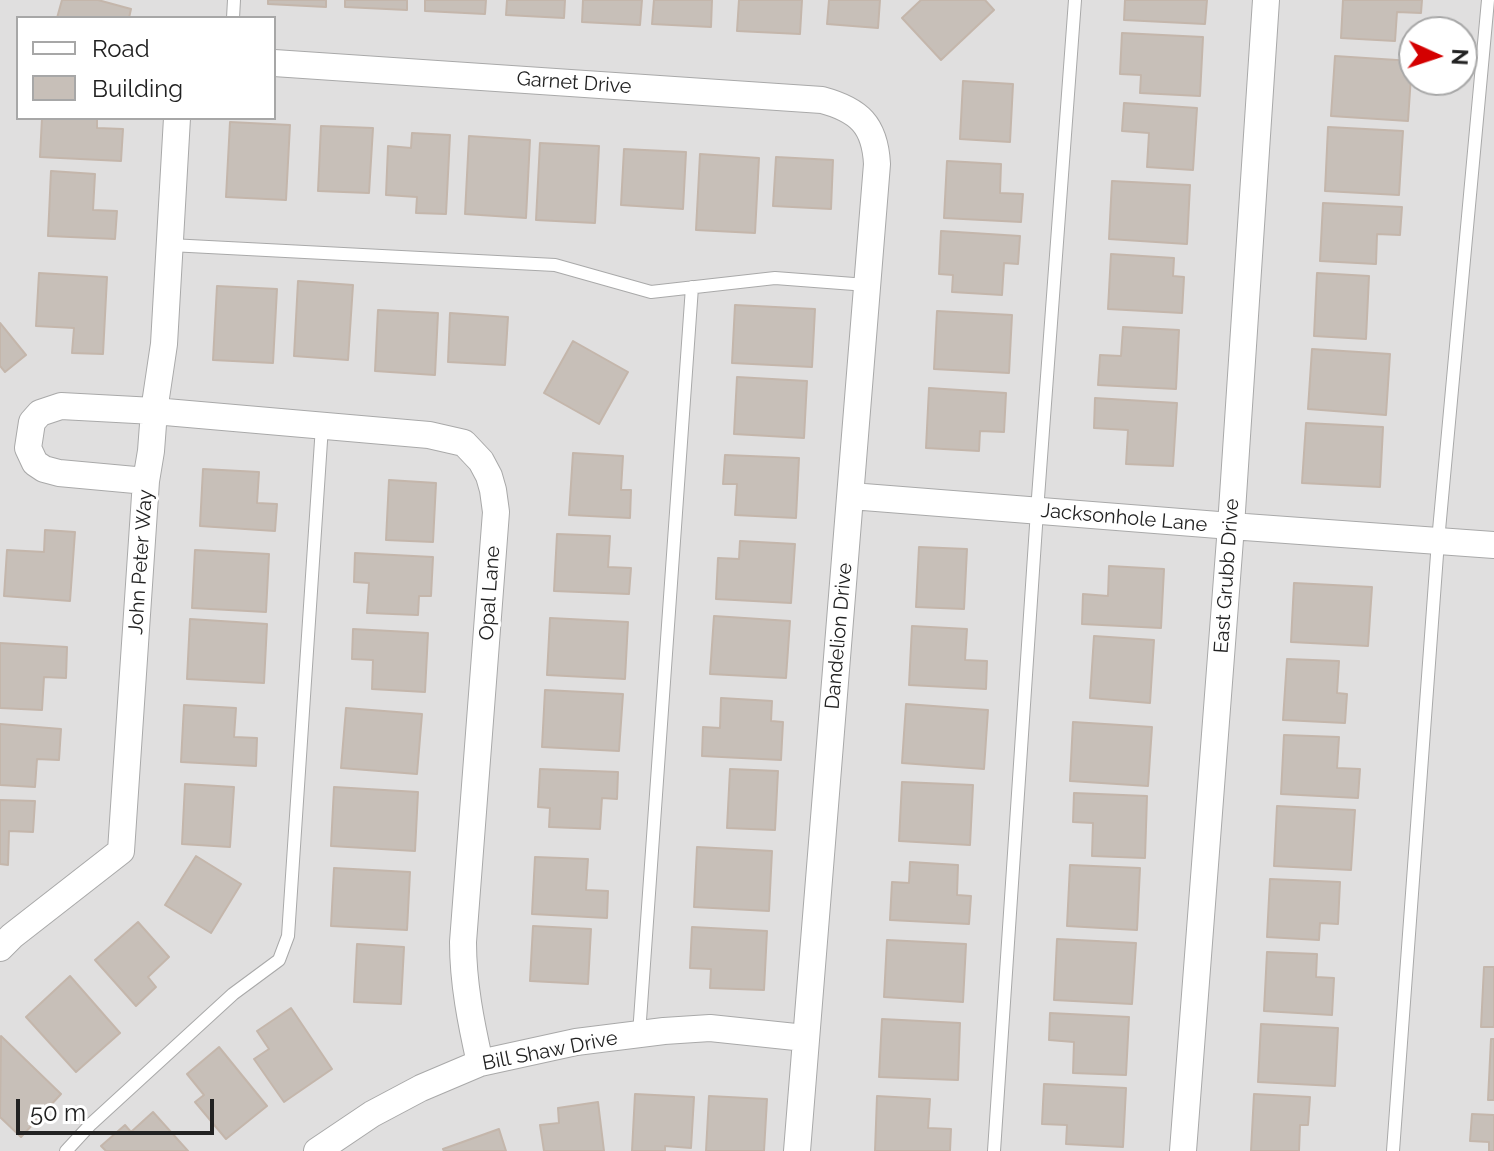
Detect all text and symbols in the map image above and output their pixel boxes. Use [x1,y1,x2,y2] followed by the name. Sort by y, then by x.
[16,16,276,120] legend
[1398,16,1478,96] north arrow
[92,34,150,63] text: Road
[1447,48,1473,66] text: N
[516,67,632,99] street label: Garnet Drive
[92,74,183,103] text: Building
[124,489,158,635] street label: John Peter Way
[1210,498,1244,654] street label: East Grubb Drive
[1040,499,1208,537] street label: Jacksonhole Lane
[475,545,505,641] street label: Opal Lane
[821,562,857,710] street label: Dandelion Drive
[480,1026,620,1076] street label: Bill Shaw Drive
[20,1083,218,1133] scale bar
[30,1098,86,1127] text: 50 m

